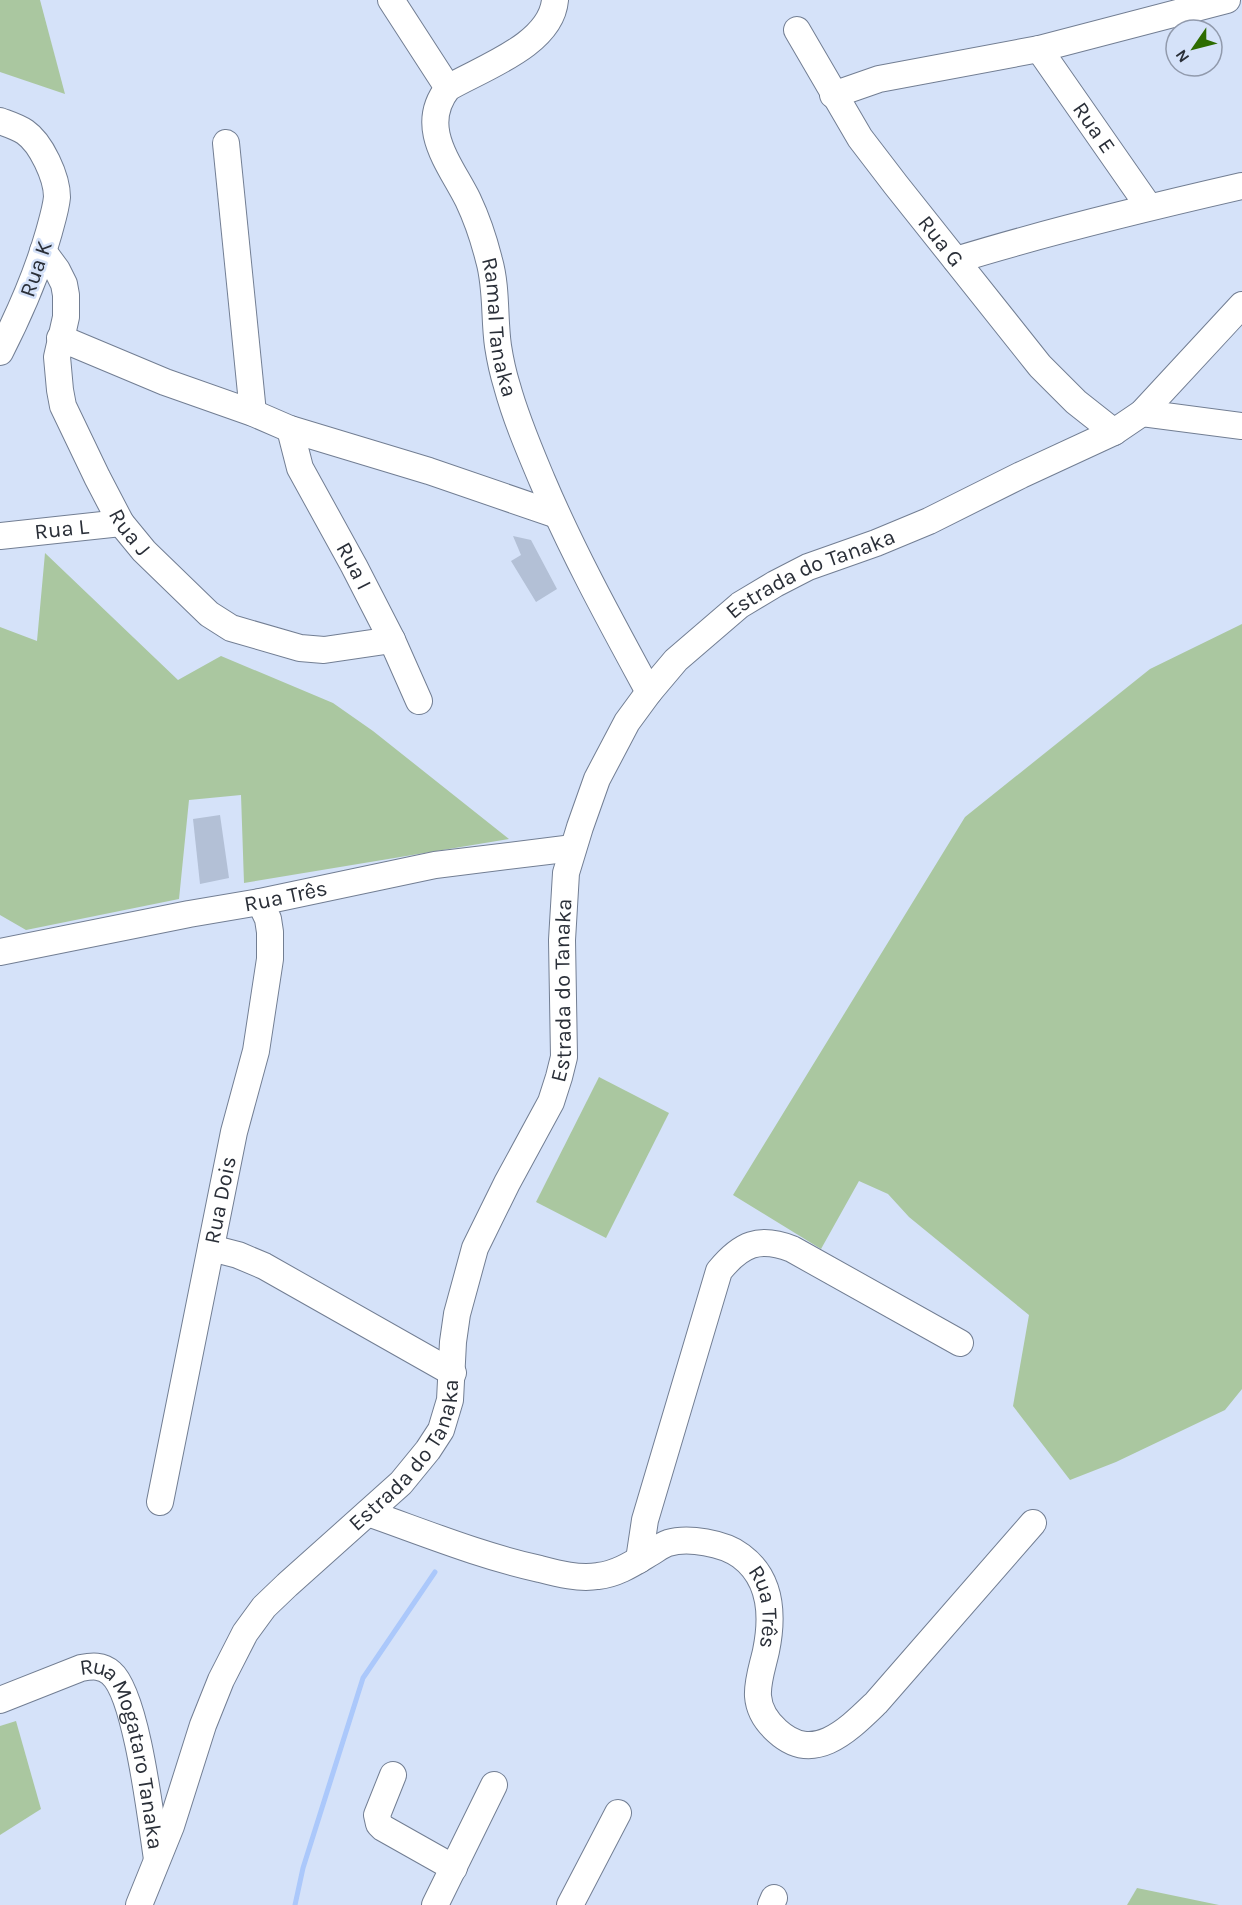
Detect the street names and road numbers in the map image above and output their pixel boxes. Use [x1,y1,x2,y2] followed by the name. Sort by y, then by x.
[1067,97,1121,158] street label: Rua E
[912,210,969,272] street label: Rua G
[14,238,58,300] street label: Rua K
[476,254,522,400] street label: Ramal Tanaka
[103,505,156,561] street label: Rua J
[33,513,91,545] street label: Rua L
[720,524,899,624] street label: Estrada do Tanaka
[330,538,377,594] street label: Rua I
[242,875,330,917] street label: Rua Três
[545,898,577,1085] street label: Estrada do Tanaka
[199,1154,242,1246] street label: Rua Dois
[344,1378,464,1536] street label: Estrada do Tanaka
[743,1560,783,1650] street label: Rua Três
[78,1653,168,1851] street label: Rua Mogataro Tanaka

